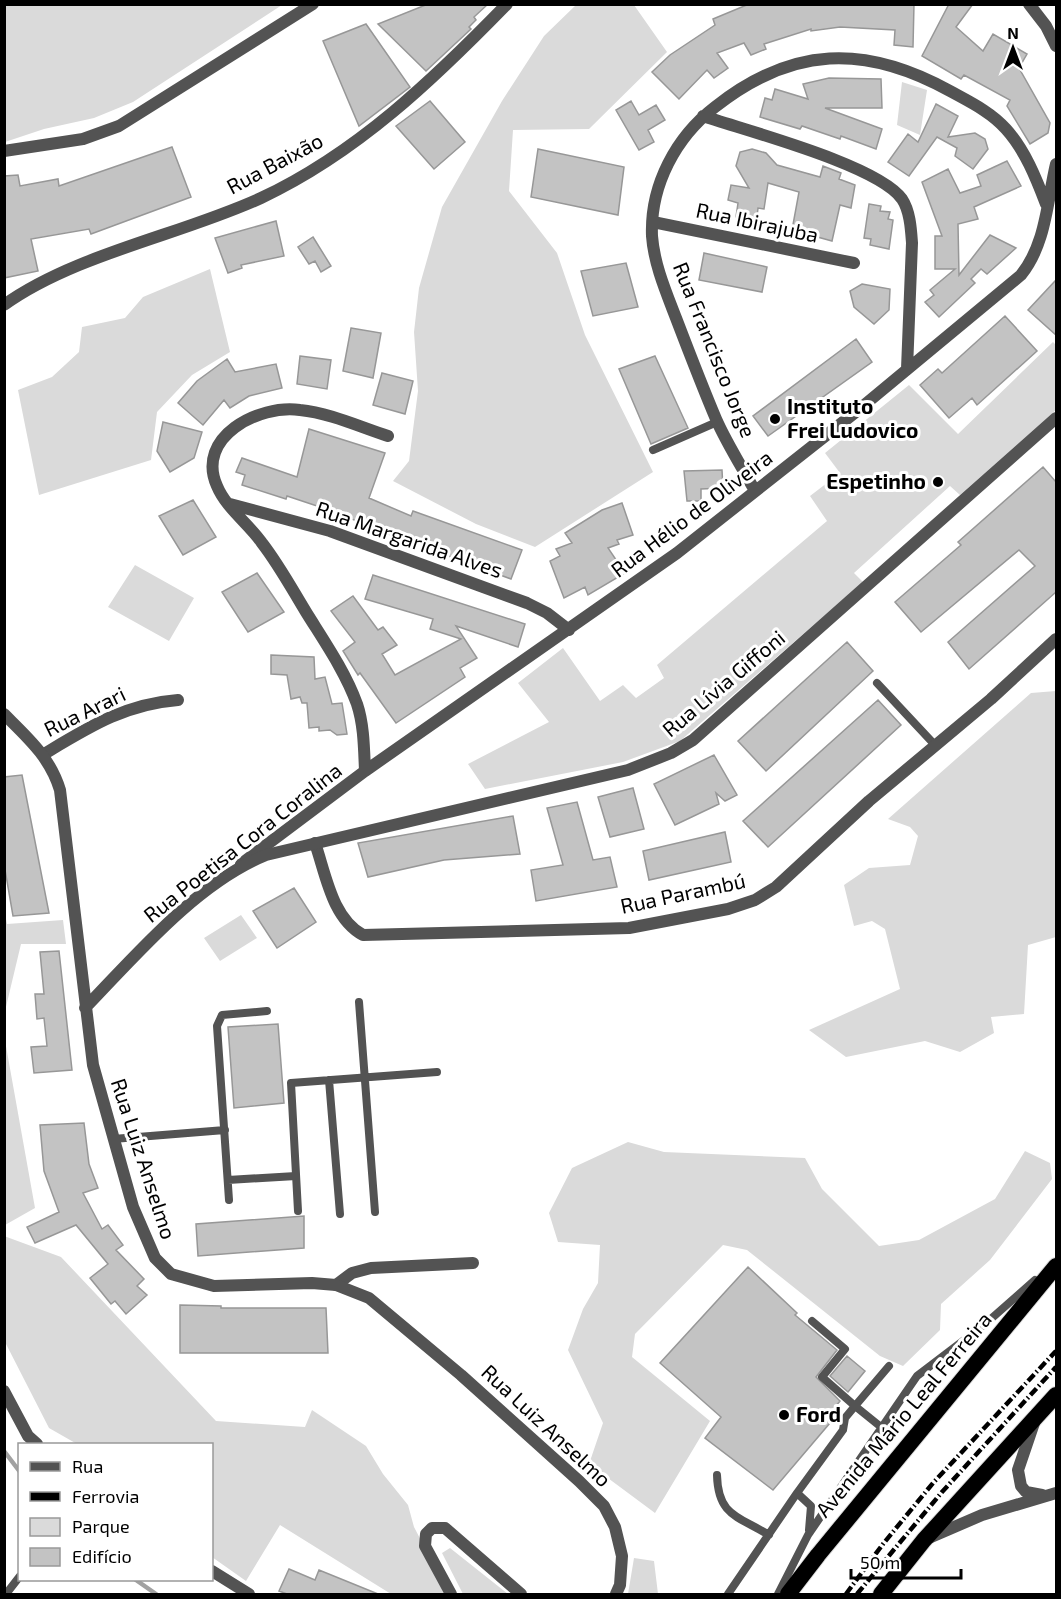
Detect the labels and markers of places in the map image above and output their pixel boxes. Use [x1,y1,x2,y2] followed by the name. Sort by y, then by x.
[787,393,918,442] place label: Instituto Frei Ludovico
[768,412,782,426] marker: Instituto Frei Ludovico
[826,468,926,493] place label: Espetinho
[931,475,945,489] marker: Espetinho
[796,1401,841,1426] place label: Ford
[777,1408,791,1422] marker: Ford

